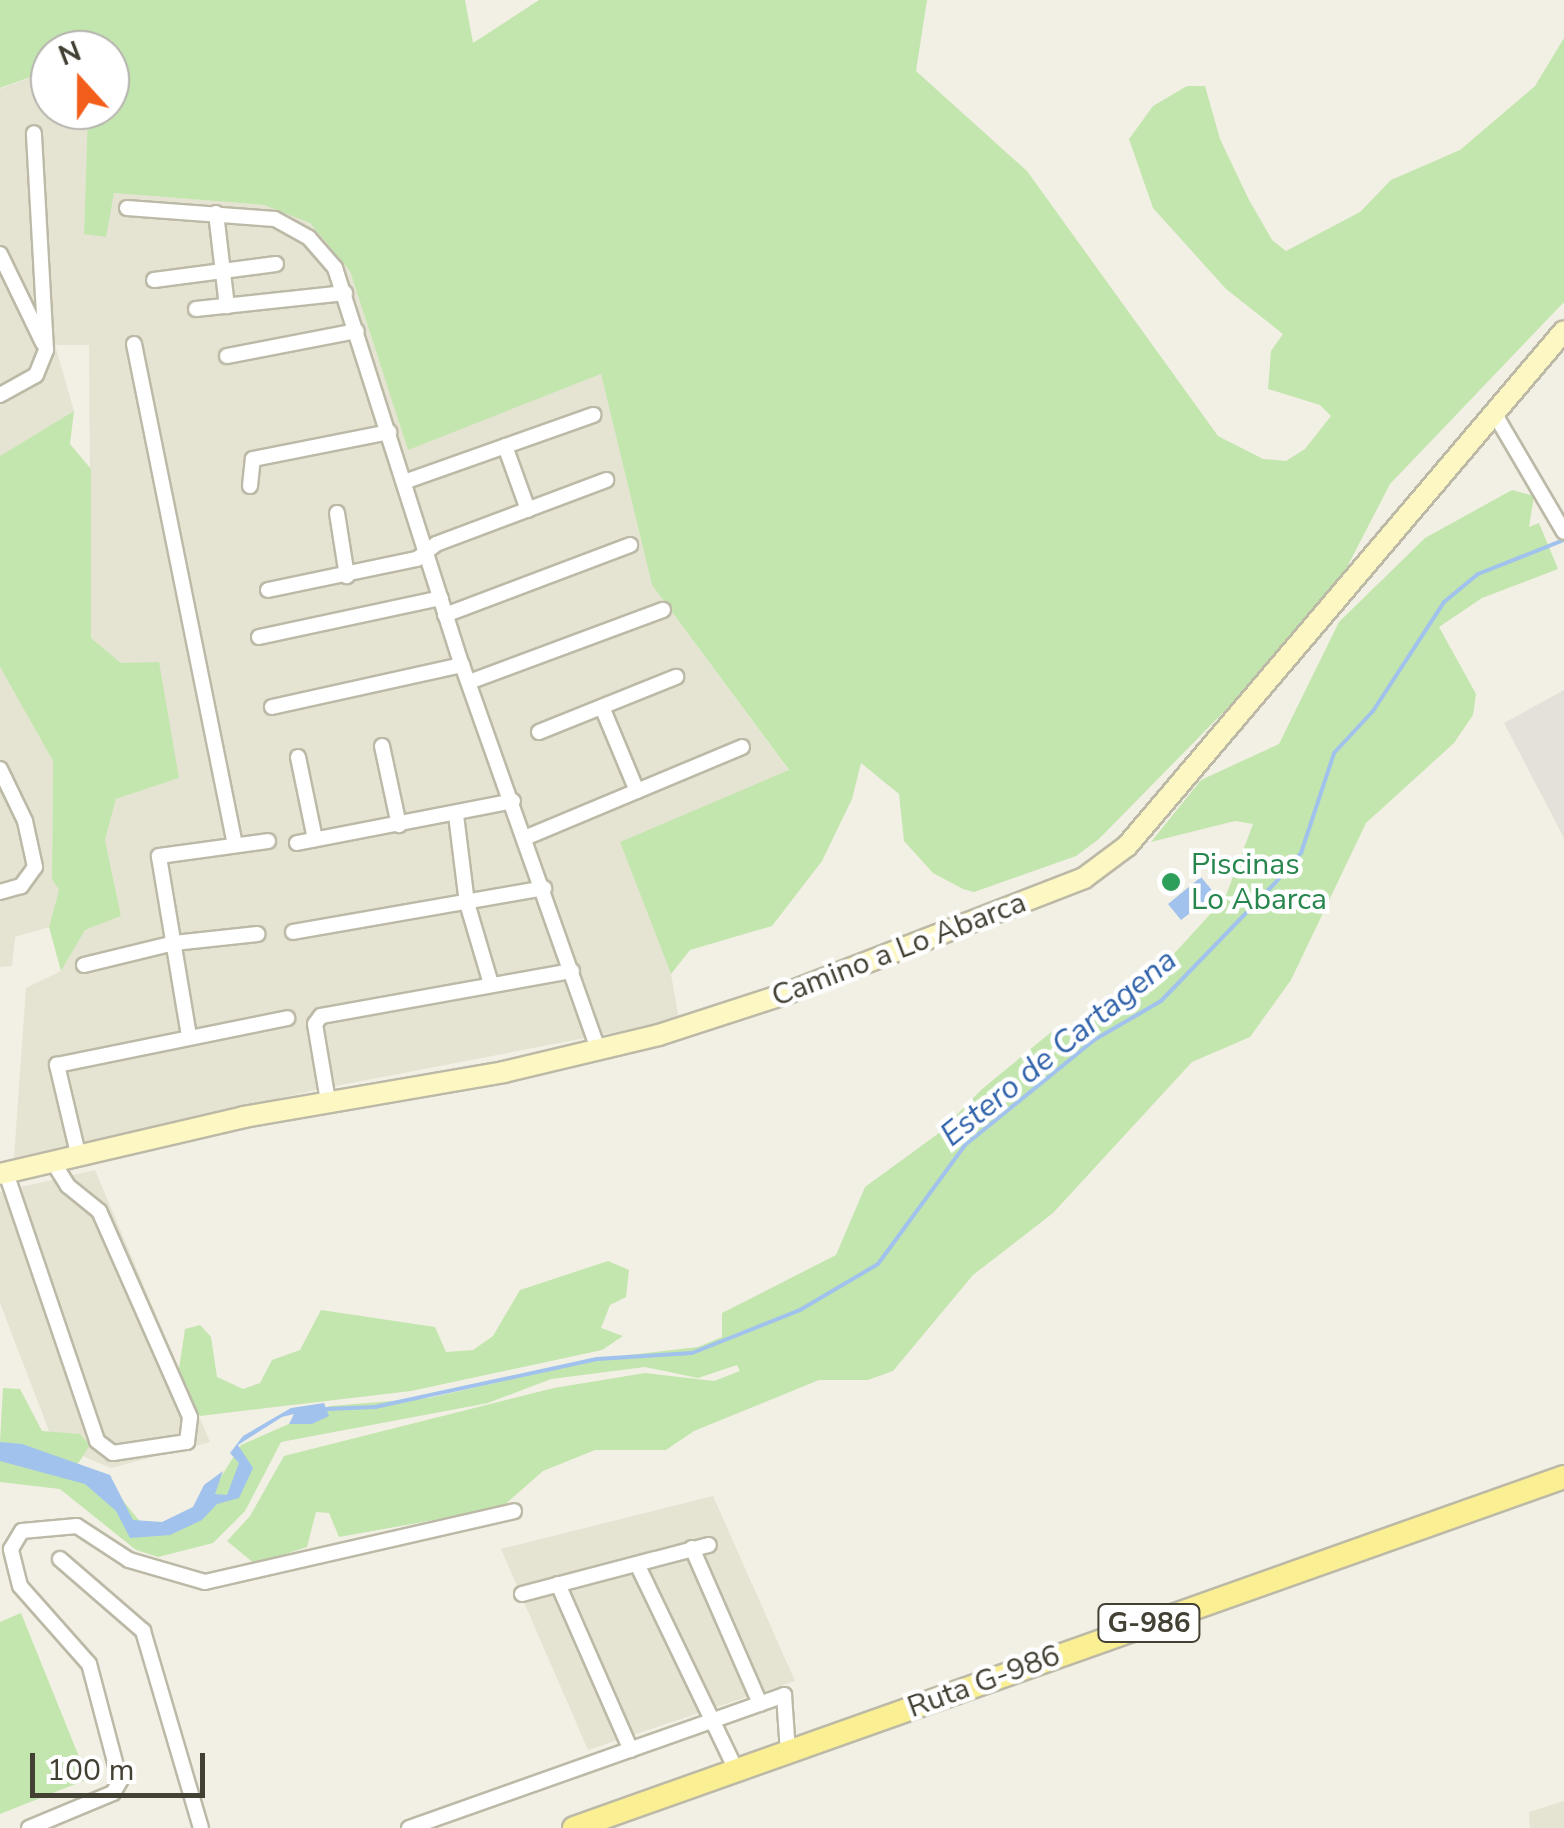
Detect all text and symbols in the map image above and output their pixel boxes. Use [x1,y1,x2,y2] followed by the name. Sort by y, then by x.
[30,30,130,130] north arrow
[53,32,87,75] text: N
[1191,847,1327,918] place label: Piscinas Lo Abarca
[1160,871,1182,893] marker: Piscinas Lo Abarca
[767,885,1031,1015] street label: Camino a Lo Abarca
[933,941,1185,1155] water label: Estero de Cartagena
[1096,1600,1202,1646] road number: G-986
[903,1638,1065,1726] street label: Ruta G-986
[35,1733,210,1795] scale bar
[47,1750,134,1791] text: 100 m

